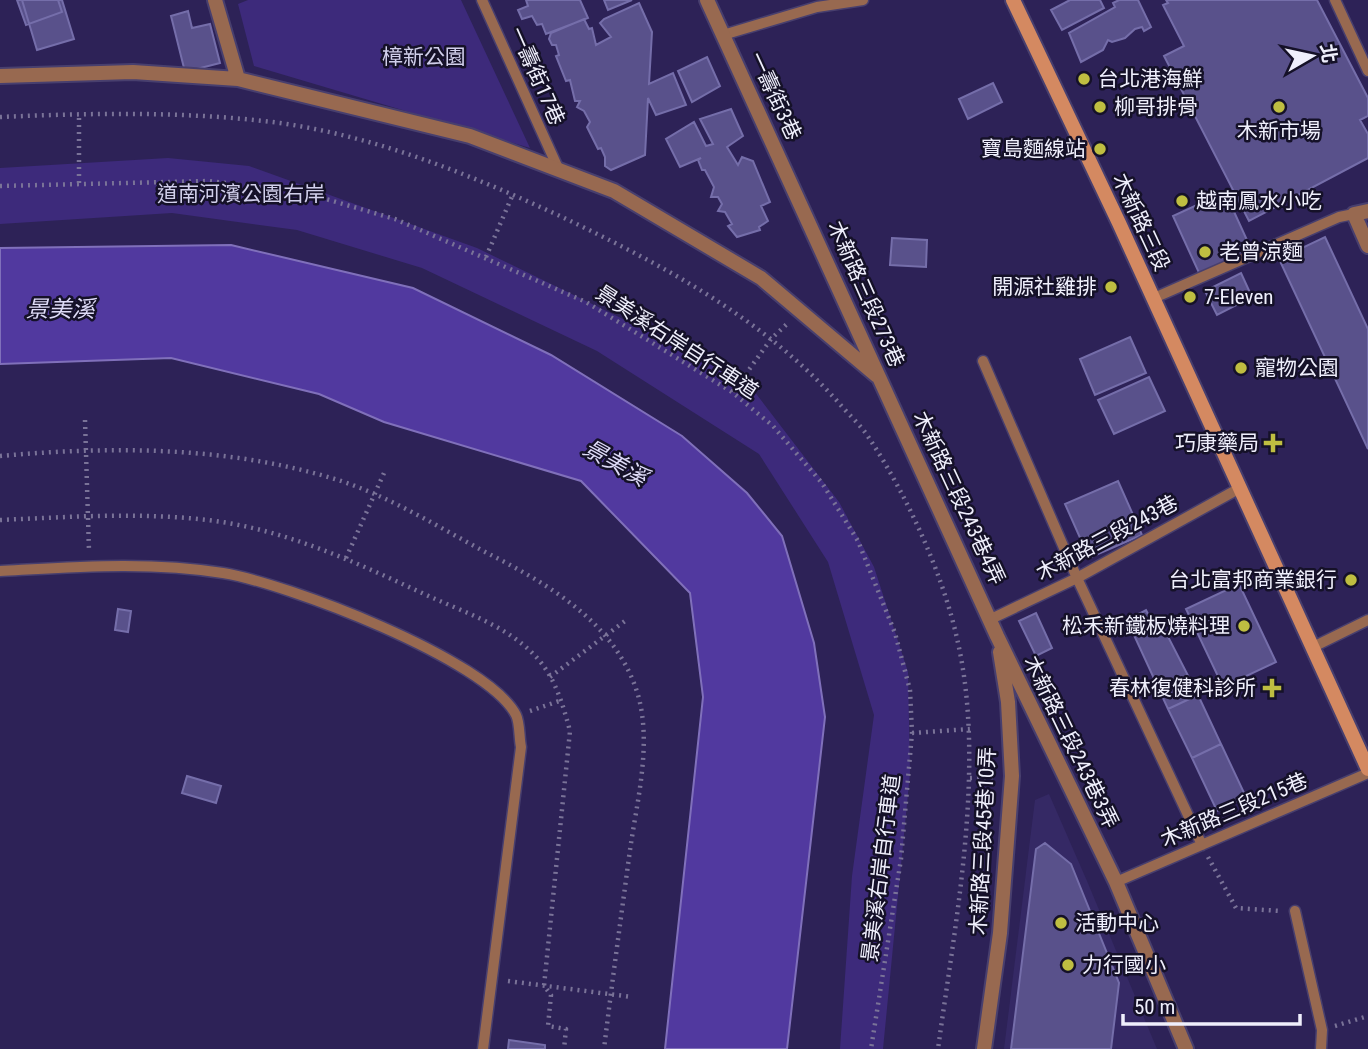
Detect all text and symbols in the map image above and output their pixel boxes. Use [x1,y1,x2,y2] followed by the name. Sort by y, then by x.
[1277,21,1347,91] north arrow
[505,23,569,129] street label: 一壽街17巷
[1315,42,1341,65] text: 北
[382,45,466,69] park label: 樟新公園
[744,48,806,144] street label: 一壽街3巷
[1098,67,1203,91] place label: 台北港海鮮
[1076,71,1092,87] marker: 台北港海鮮
[1114,95,1198,119] place label: 柳哥排骨
[1092,99,1108,115] marker: 柳哥排骨
[1271,99,1287,115] marker: 木新市場
[1237,119,1321,143] place label: 木新市場
[981,137,1086,161] place label: 寶島麵線站
[1092,141,1108,157] marker: 寶島麵線站
[1108,169,1174,275] street label: 木新路三段
[157,182,325,206] park label: 道南河濱公園右岸
[1196,189,1322,213] place label: 越南鳳水小吃
[1174,193,1190,209] marker: 越南鳳水小吃
[823,217,909,371] street label: 木新路三段273巷
[1219,240,1303,264] place label: 老曾涼麵
[1197,244,1213,260] marker: 老曾涼麵
[992,275,1097,299] place label: 開源社雞排
[1103,279,1119,295] marker: 開源社雞排
[591,280,763,404] street label: 景美溪右岸自行車道
[1204,285,1273,309] place label: 7-Eleven
[1182,289,1198,305] marker: 7-Eleven
[26,296,98,323] water label: 景美溪
[1255,356,1339,380] place label: 寵物公園
[1233,360,1249,376] marker: 寵物公園
[908,408,1010,588] street label: 木新路三段243巷4弄
[1175,431,1259,455] place label: 巧康藥局
[578,434,654,493] water label: 景美溪
[1265,435,1281,451] marker: 巧康藥局
[1032,491,1182,585] street label: 木新路三段243巷
[1169,568,1337,592] place label: 台北富邦商業銀行
[1343,572,1359,588] marker: 台北富邦商業銀行
[1062,614,1230,638] place label: 松禾新鐵板燒料理
[1236,618,1252,634] marker: 松禾新鐵板燒料理
[1019,652,1123,832] street label: 木新路三段243巷3弄
[1109,676,1256,700] place label: 春林復健科診所
[1262,678,1282,698] marker: 春林復健科診所
[966,746,1000,936] street label: 木新路三段45巷10弄
[1157,768,1311,852] street label: 木新路三段215巷
[858,773,904,963] street label: 景美溪右岸自行車道
[1075,911,1159,935] place label: 活動中心
[1053,915,1069,931] marker: 活動中心
[1082,953,1166,977] place label: 力行國小
[1060,957,1076,973] marker: 力行國小
[1123,982,1300,1026] scale bar
[1134,995,1175,1019] text: 50 m

